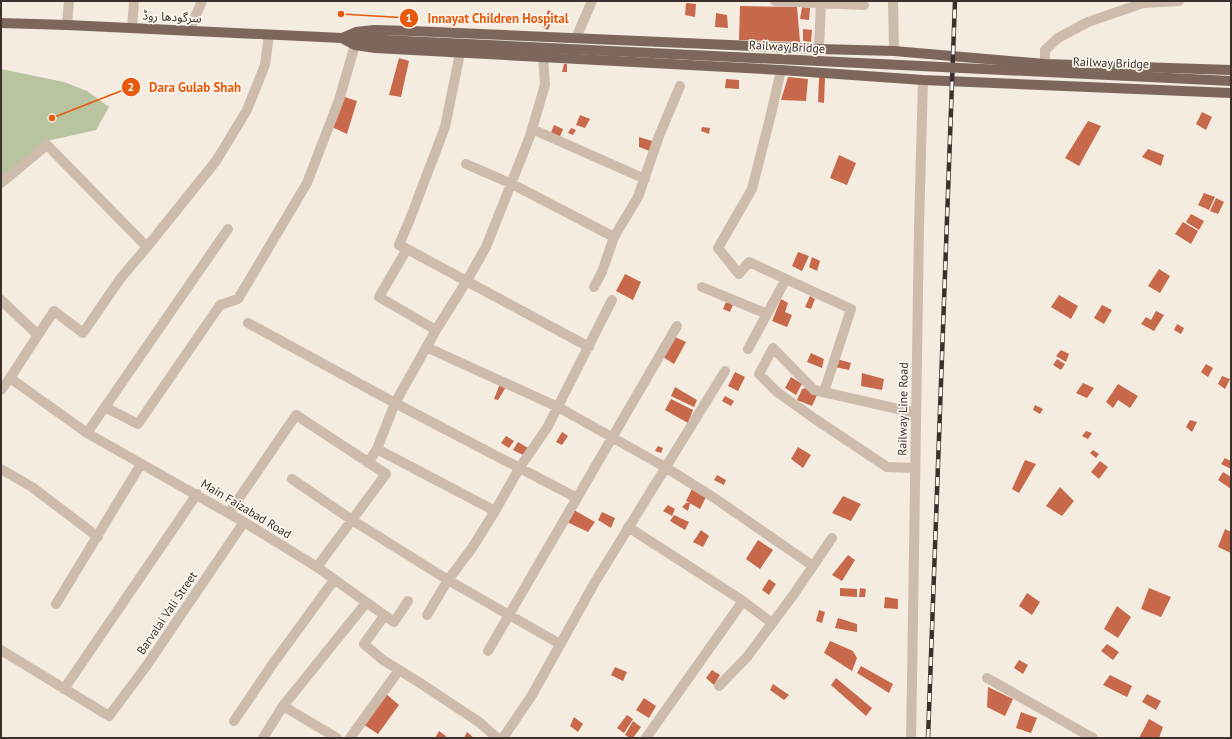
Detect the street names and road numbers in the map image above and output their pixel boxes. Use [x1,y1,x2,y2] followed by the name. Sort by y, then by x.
[142,7,202,26] street label: سرگودھا روڈ
[749,37,825,56] street label: Railway Bridge
[1073,54,1149,71] street label: Railway Bridge
[894,362,911,456] street label: Railway Line Road
[198,476,294,541] street label: Main Faizabad Road
[133,568,200,657] street label: Barvalai Vali Street

